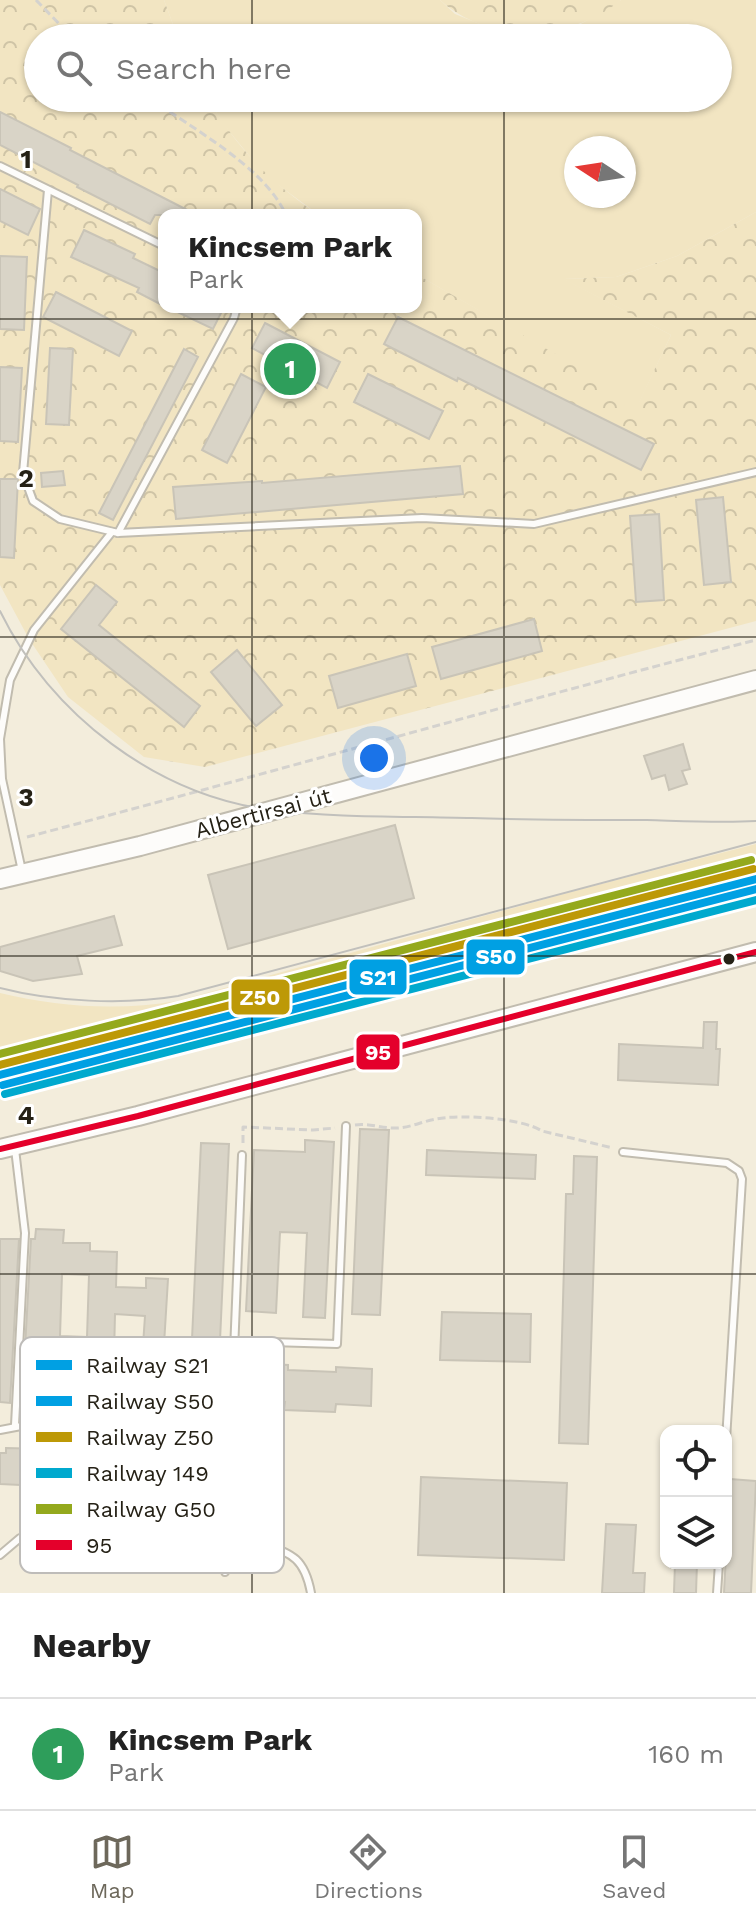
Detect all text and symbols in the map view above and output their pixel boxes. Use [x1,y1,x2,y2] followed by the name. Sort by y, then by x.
[24,24,732,112] search box
[52,46,96,90] icon: search
[116,51,292,86] text: Search here
[564,136,636,208] north arrow
[20,144,32,174] text: 1
[158,209,422,313] popup
[188,229,392,264] text: Kincsem Park
[188,264,244,294] text: Park
[264,339,316,399] pin: 1
[18,463,34,493] text: 2
[354,738,394,778] your location
[18,782,34,812] text: 3
[192,783,334,843] street label: Albertirsai út
[465,938,526,976] line badge: S50
[475,944,517,969] text: S50
[721,951,737,967] unlabelled marker
[348,958,408,996] line badge: S21
[360,965,396,990] text: S21
[230,978,291,1016] line badge: Z50
[240,985,280,1010] text: Z50
[355,1033,401,1071] line badge: 95
[365,1040,391,1065] text: 95
[18,1100,35,1130] text: 4
[20,1337,284,1573] legend
[86,1353,209,1378] text: Railway S21
[86,1389,214,1414] text: Railway S50
[86,1425,214,1450] text: Railway Z50
[660,1425,732,1569] map controls
[660,1425,732,1497] button: locate
[86,1461,209,1486] text: Railway 149
[86,1497,216,1522] text: Railway G50
[660,1497,732,1569] button: layers
[86,1533,112,1558] text: 95
[32,1625,151,1665] text: Nearby
[108,1722,312,1757] text: Kincsem Park
[52,1739,64,1769] text: 1
[648,1739,724,1769] text: 160 m
[108,1757,164,1787] text: Park
[90,1830,135,1903] tab: Map
[314,1830,423,1903] tab: Directions
[602,1830,666,1903] tab: Saved

